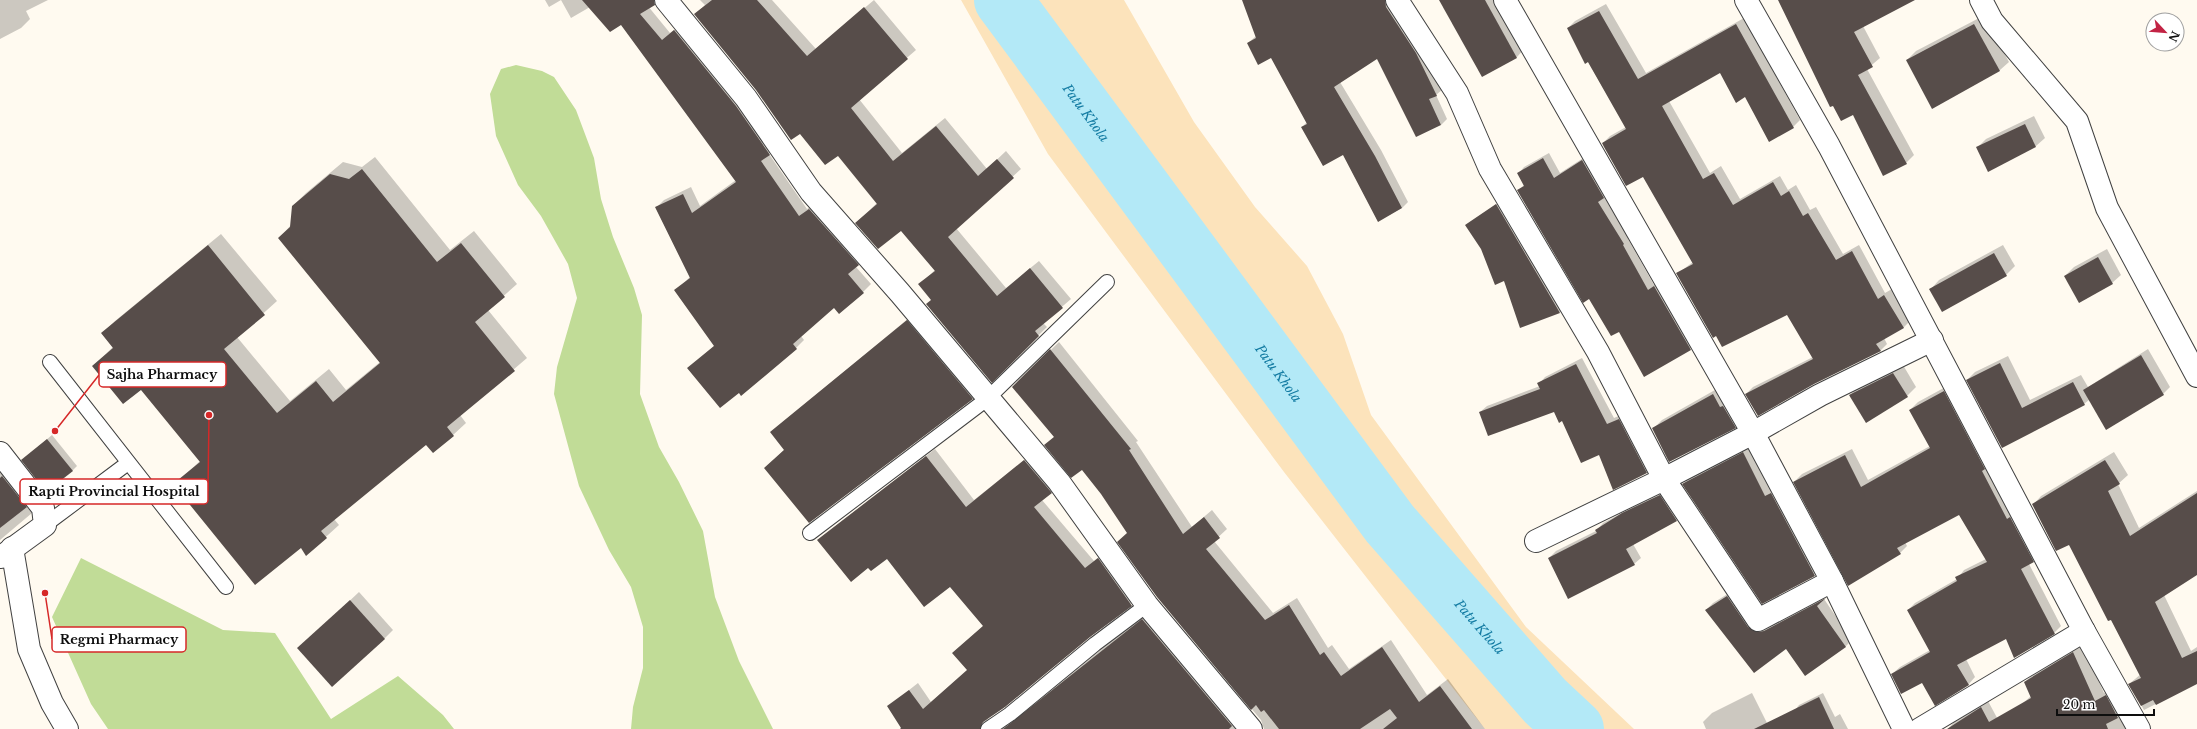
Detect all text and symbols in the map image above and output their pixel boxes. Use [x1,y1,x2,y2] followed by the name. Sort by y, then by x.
[2145,12,2185,52] north arrow
[2165,29,2183,45] text: N
[1058,80,1113,145] water label: Patu Khola
[1251,340,1305,406] water label: Patu Khola
[99,362,226,387] callout: Sajha Pharmacy
[107,366,218,383] text: Sajha Pharmacy
[20,479,208,504] callout: Rapti Provincial Hospital
[28,483,200,500] text: Rapti Provincial Hospital
[1450,595,1508,658] water label: Patu Khola
[52,627,186,652] callout: Regmi Pharmacy
[60,631,179,648] text: Regmi Pharmacy
[2057,691,2154,717] scale bar
[2063,697,2095,712] text: 20 m

